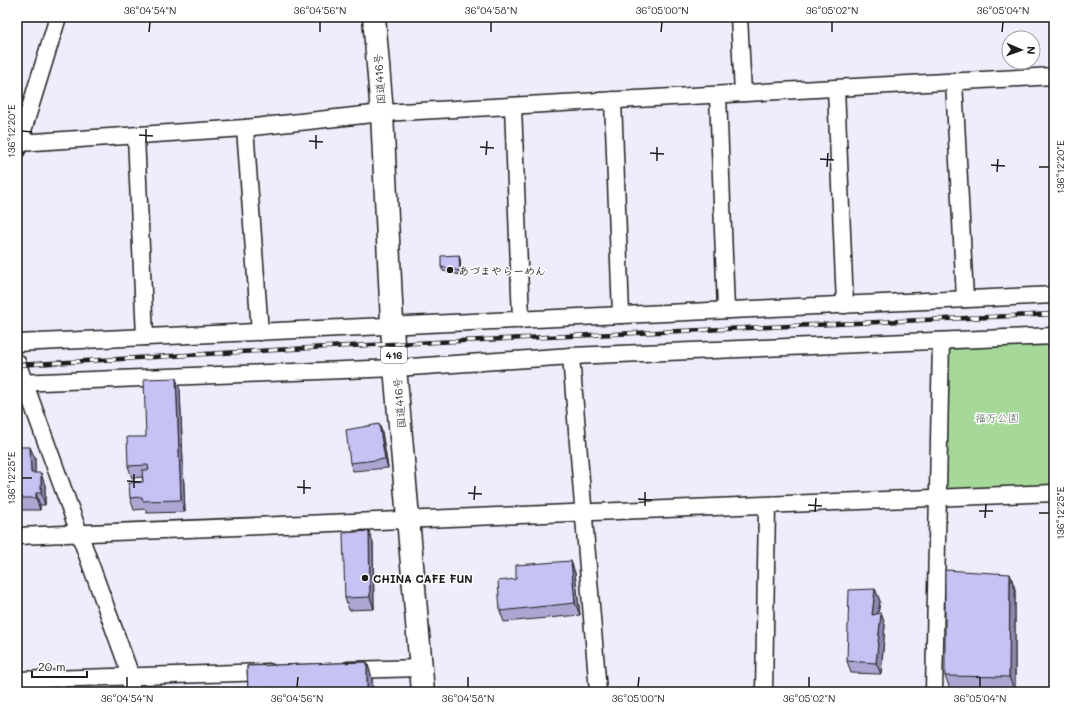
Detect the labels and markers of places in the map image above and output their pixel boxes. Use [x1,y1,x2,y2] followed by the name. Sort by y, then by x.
[458,263,546,278] place label: あづまやらーめん
[445,265,455,275] marker: あづまやらーめん
[373,571,473,586] place label: CHINA CAFE FUN
[360,573,370,583] marker: CHINA CAFE FUN

